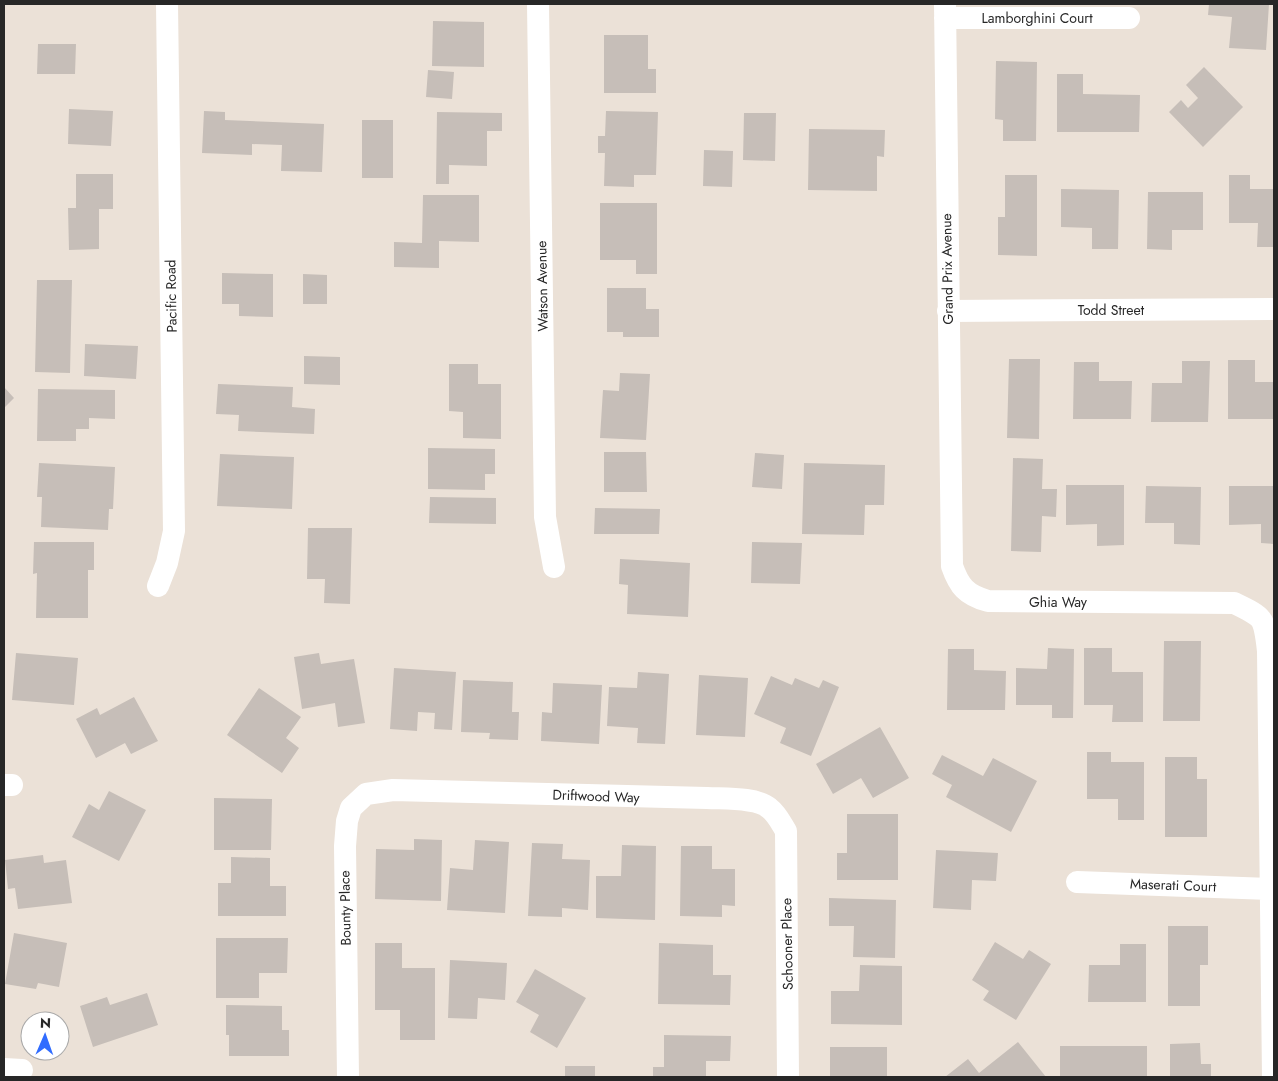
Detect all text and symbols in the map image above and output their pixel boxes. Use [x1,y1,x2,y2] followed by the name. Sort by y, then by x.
[981,8,1093,28] street label: Lamborghini Court
[936,213,958,325] street label: Grand Prix Avenue
[531,240,553,332] street label: Watson Avenue
[160,259,182,333] street label: Pacific Road
[1078,300,1145,320] street label: Todd Street
[1029,592,1088,612] street label: Ghia Way
[552,784,641,808] street label: Driftwood Way
[334,870,356,946] street label: Bounty Place
[1129,873,1217,897] street label: Maserati Court
[776,898,798,990] street label: Schooner Place
[20,1011,70,1061] north arrow
[40,1013,51,1033] text: N

